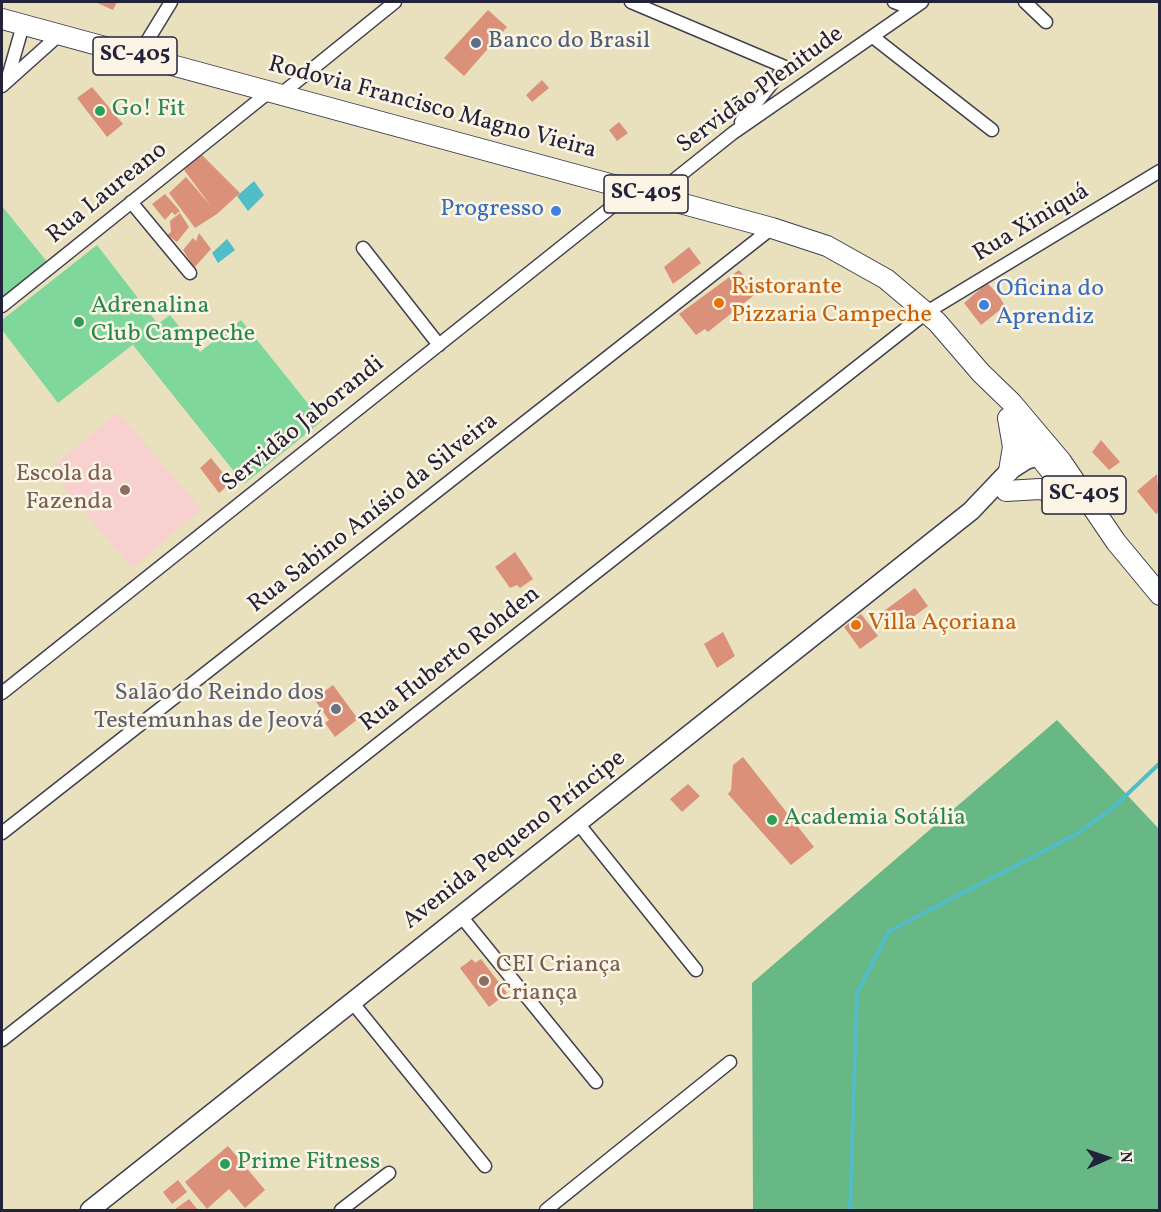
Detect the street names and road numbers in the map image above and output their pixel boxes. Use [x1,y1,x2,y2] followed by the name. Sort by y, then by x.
[672,21,850,161] street label: Servidão Plenitude
[93,37,177,75] road number: SC-405
[265,51,599,167] street label: Rodovia Francisco Magno Vieira
[42,137,174,251] street label: Rua Laureano
[604,175,688,213] road number: SC-405
[969,178,1095,270] street label: Rua Xiniquá
[217,351,391,499] street label: Servidão Jaborandi
[244,408,504,620] street label: Rua Sabino Anísio da Silveira
[1042,476,1126,514] road number: SC-405
[355,581,547,739] street label: Rua Huberto Rohden
[398,745,632,937] street label: Avenida Pequeno Príncipe

